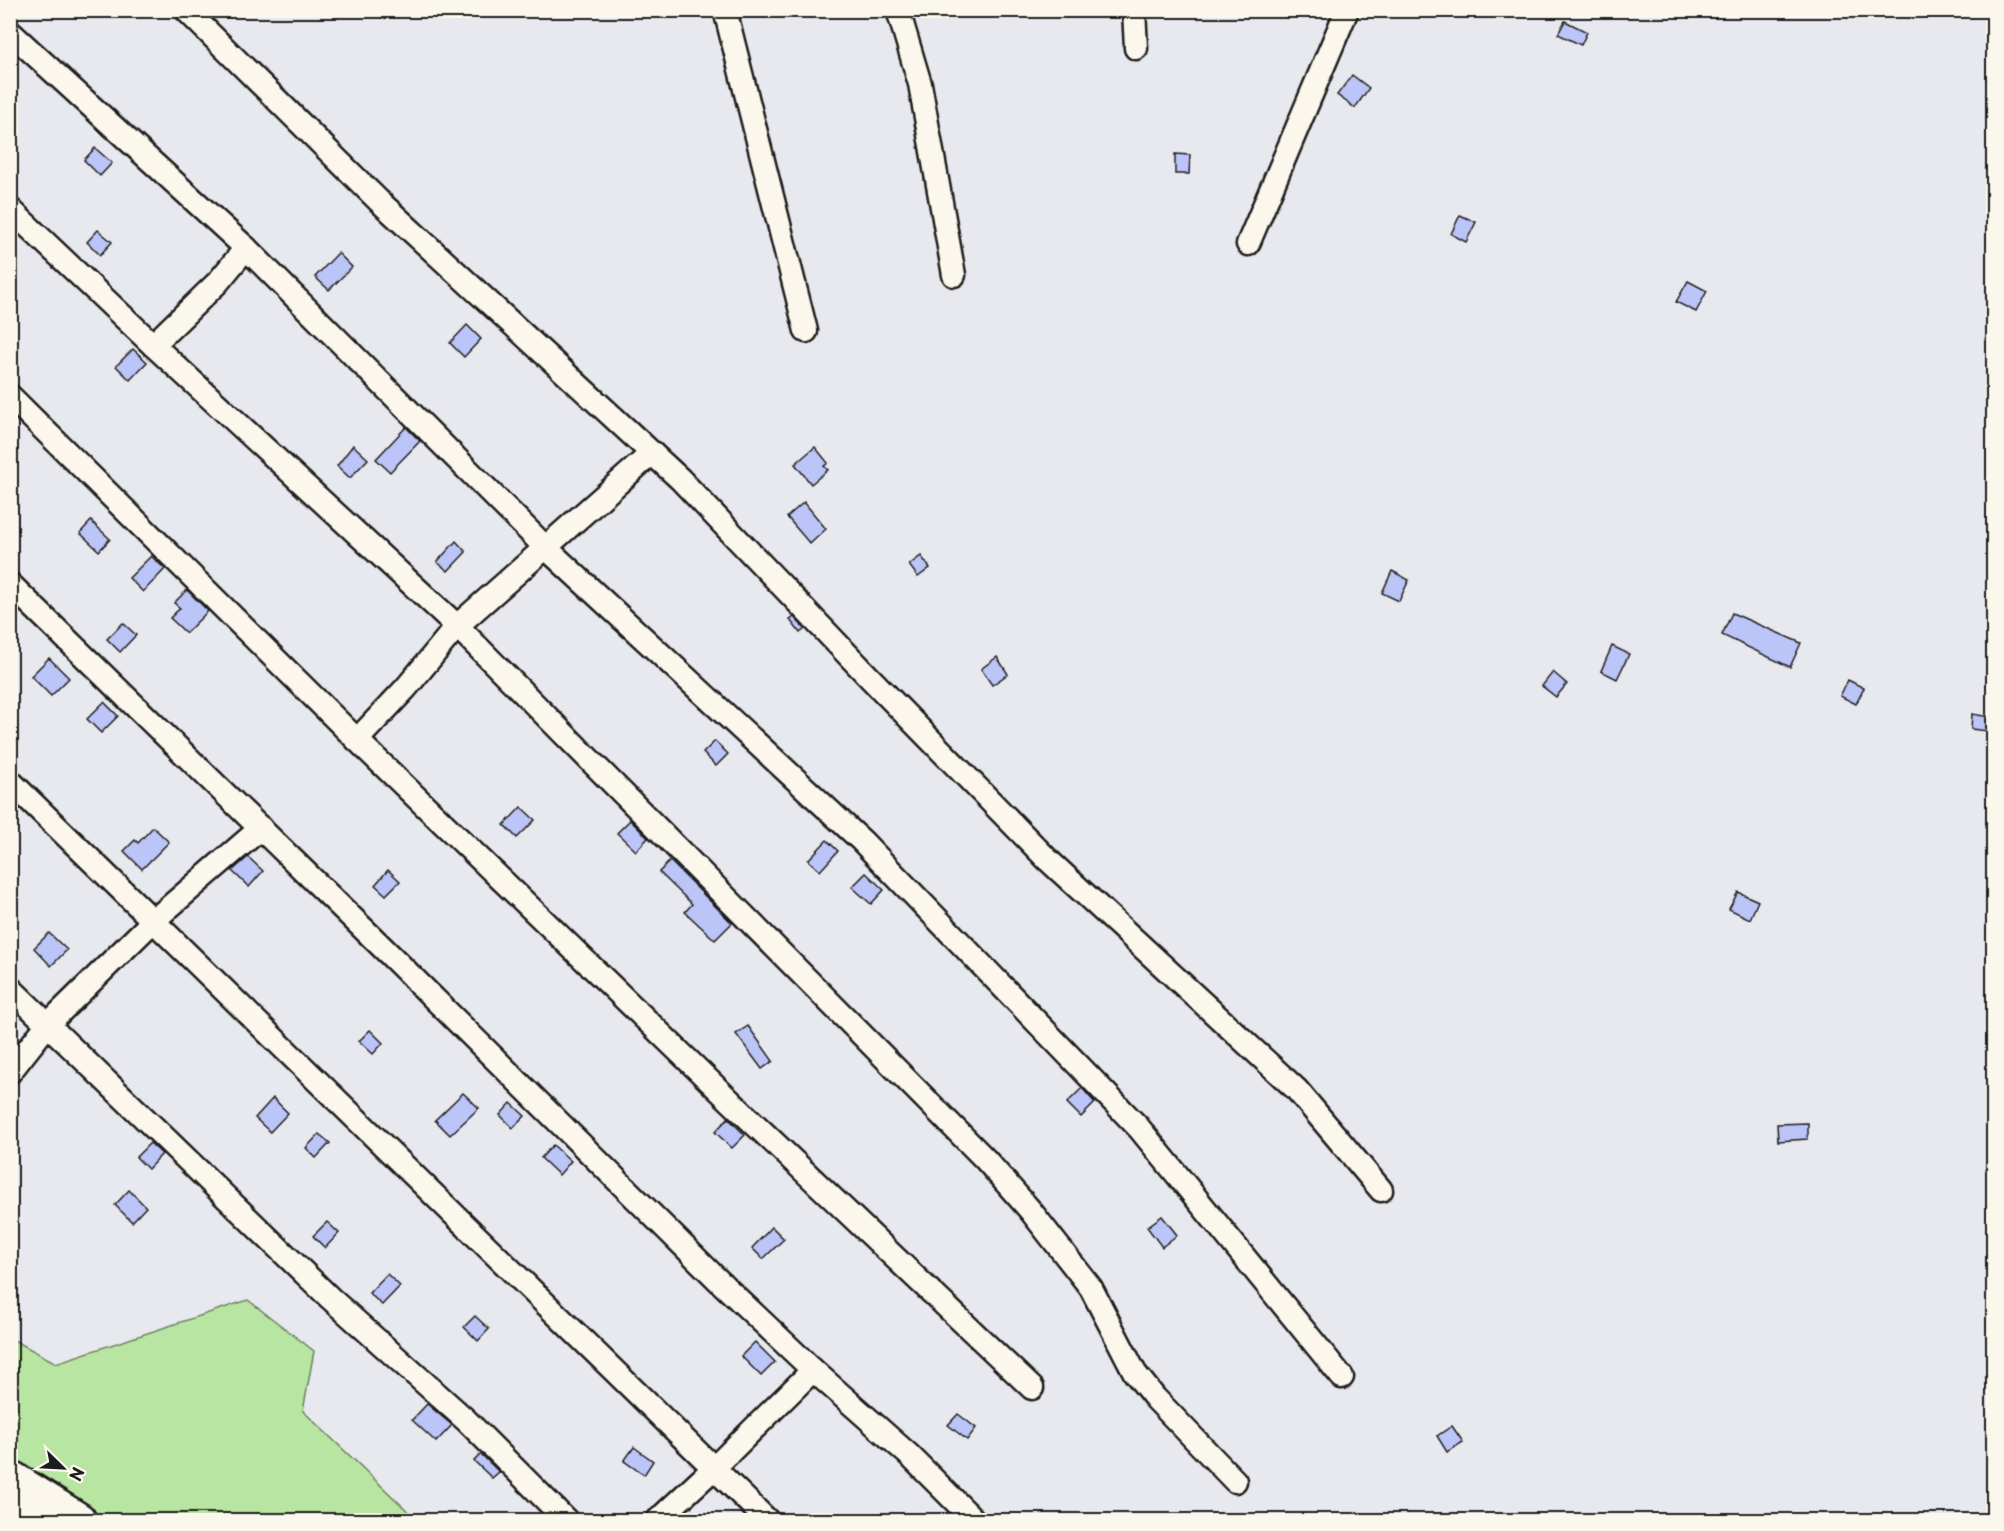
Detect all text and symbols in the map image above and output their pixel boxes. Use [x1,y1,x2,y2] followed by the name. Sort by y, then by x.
[33,1438,93,1498] north arrow
[64,1464,91,1485] text: N

